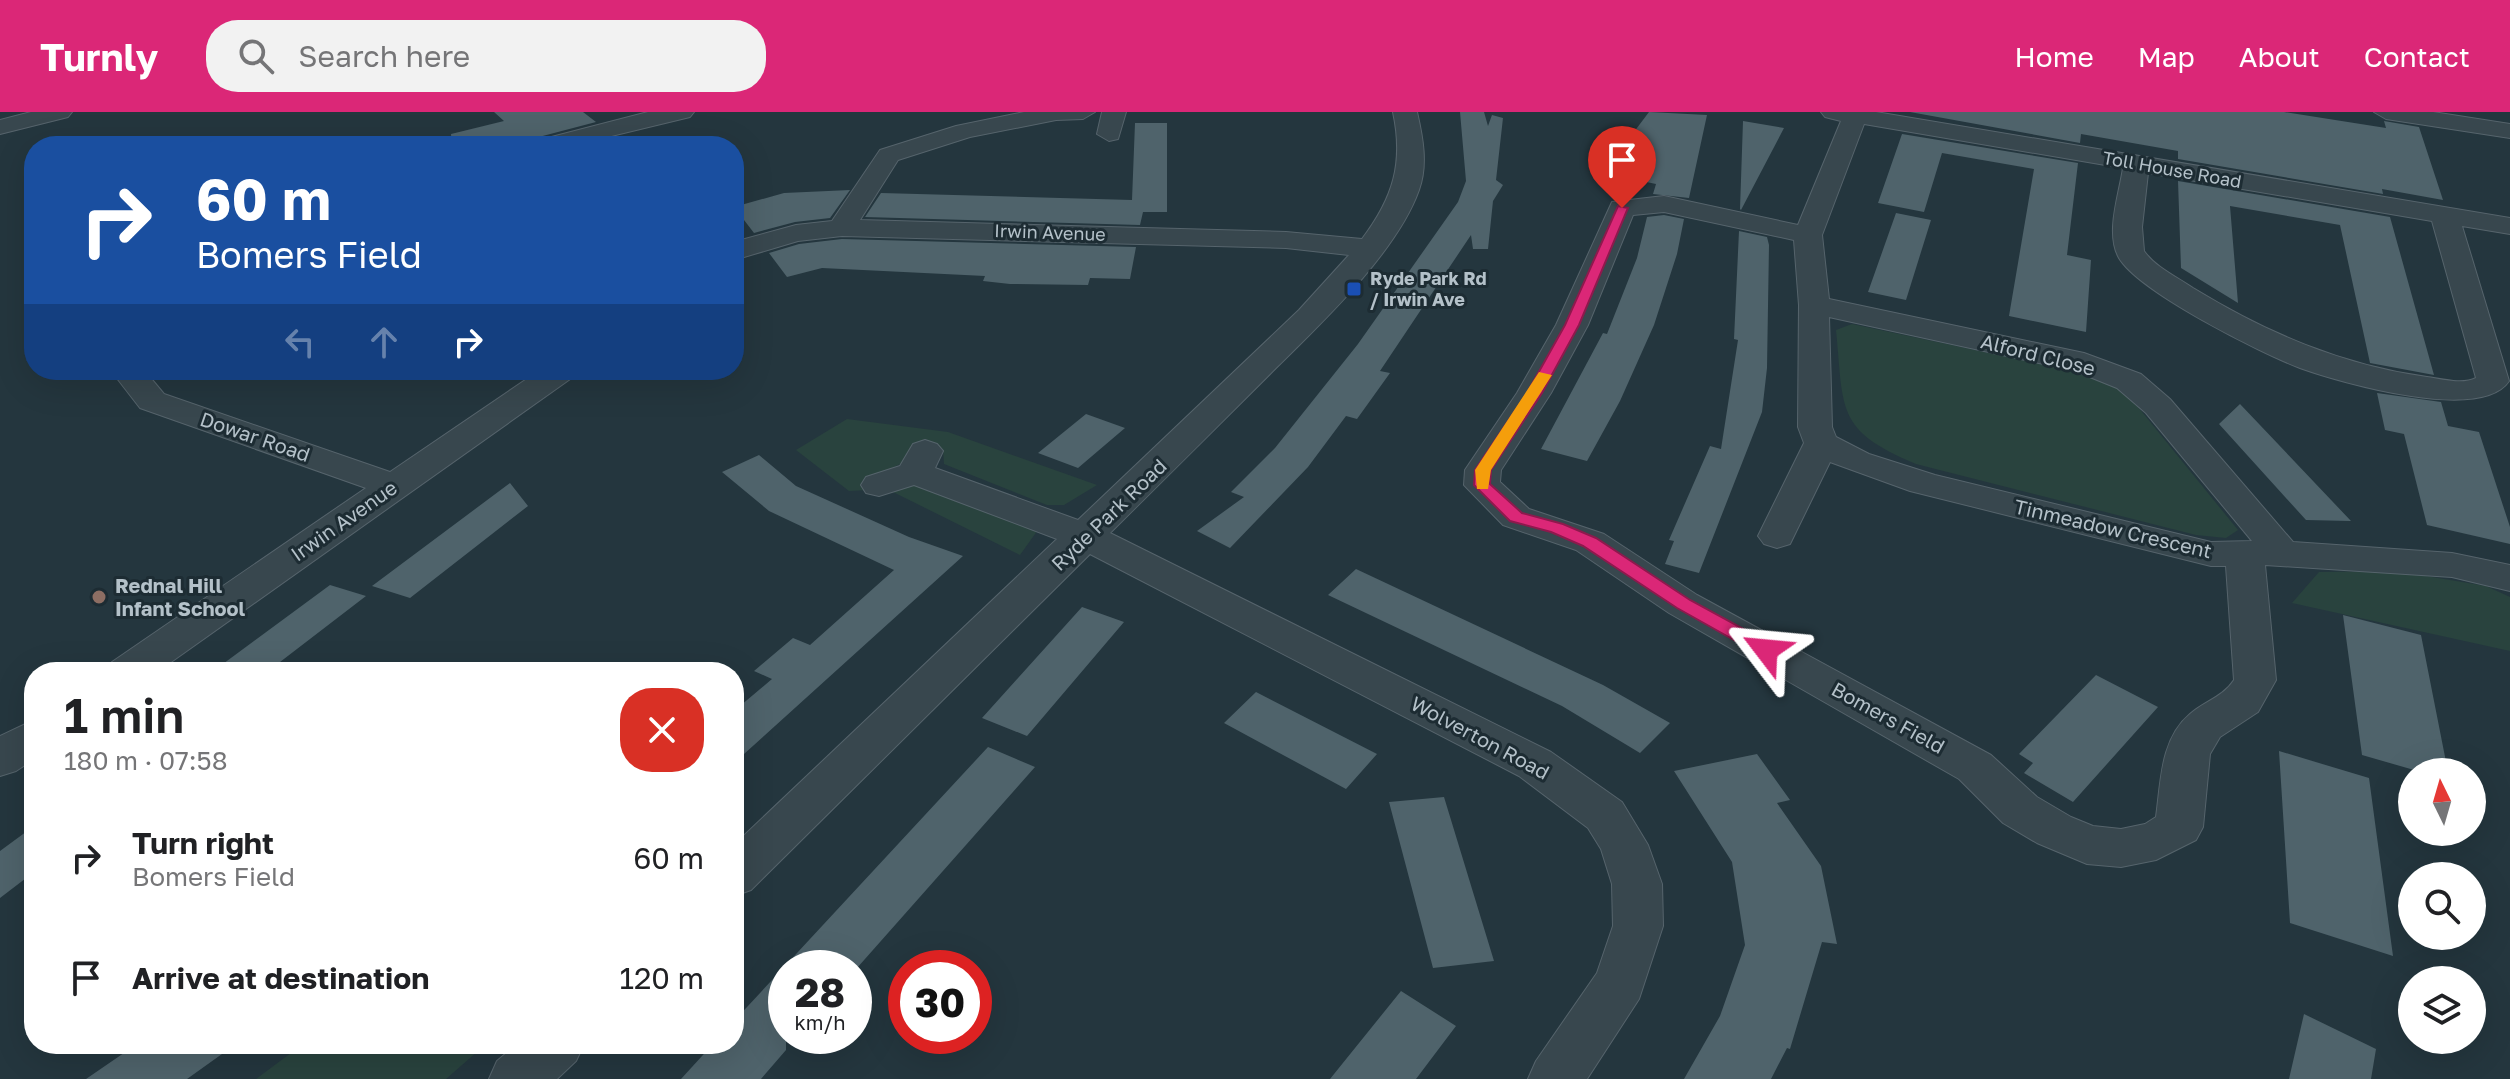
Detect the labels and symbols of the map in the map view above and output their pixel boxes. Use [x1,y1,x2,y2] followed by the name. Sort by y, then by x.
[1588,126,1656,208] pin
[2101,146,2243,192] street label: Toll House Road
[994,219,1106,245] street label: Irwin Avenue
[1370,267,1487,310] place label: Ryde Park Rd / Irwin Ave
[1345,280,1363,298] marker: Ryde Park Rd / Irwin Ave
[1979,328,2098,380] street label: Alford Close
[197,406,313,466] street label: Dowar Road
[1046,453,1171,575] street label: Ryde Park Road
[286,475,401,566] street label: Irwin Avenue
[2012,494,2214,562] street label: Tinmeadow Crescent
[115,573,245,620] place label: Rednal Hill Infant School
[90,588,108,606] marker: Rednal Hill Infant School
[1724,608,1808,692] position arrow
[1828,676,1949,758] street label: Bomers Field
[1407,691,1554,784] street label: Wolverton Road
[2398,758,2486,846] north arrow
[888,950,992,1054] speed limit sign: 30

